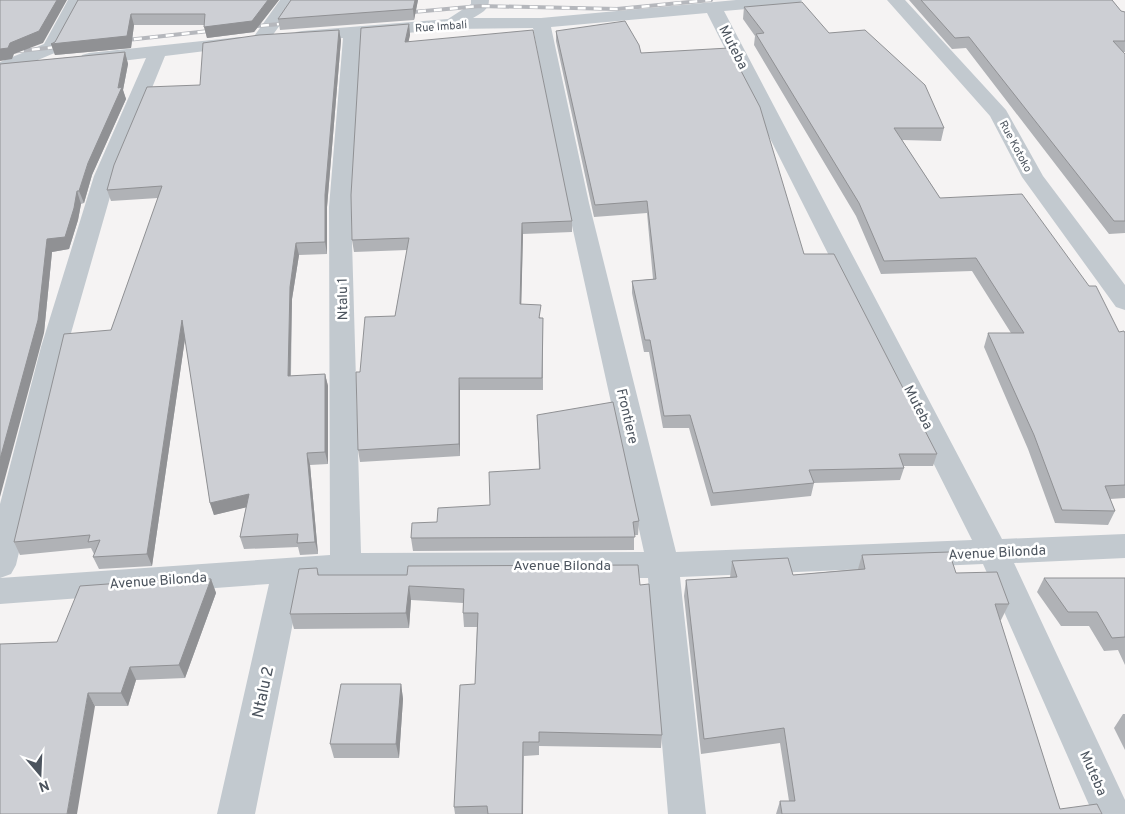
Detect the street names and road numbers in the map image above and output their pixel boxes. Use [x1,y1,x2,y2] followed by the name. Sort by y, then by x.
[415,18,468,36] street label: Rue Imbali
[714,23,751,73] street label: Muteba
[996,118,1035,175] street label: Rue Kotoko
[335,278,352,320] street label: Ntalu 1
[899,383,936,433] street label: Muteba
[612,387,641,446] street label: Frontiere
[948,542,1046,565] street label: Avenue Bilonda
[513,558,611,575] street label: Avenue Bilonda
[109,570,207,593] street label: Avenue Bilonda
[249,665,279,720] street label: Ntalu 2
[1075,749,1110,799] street label: Muteba

